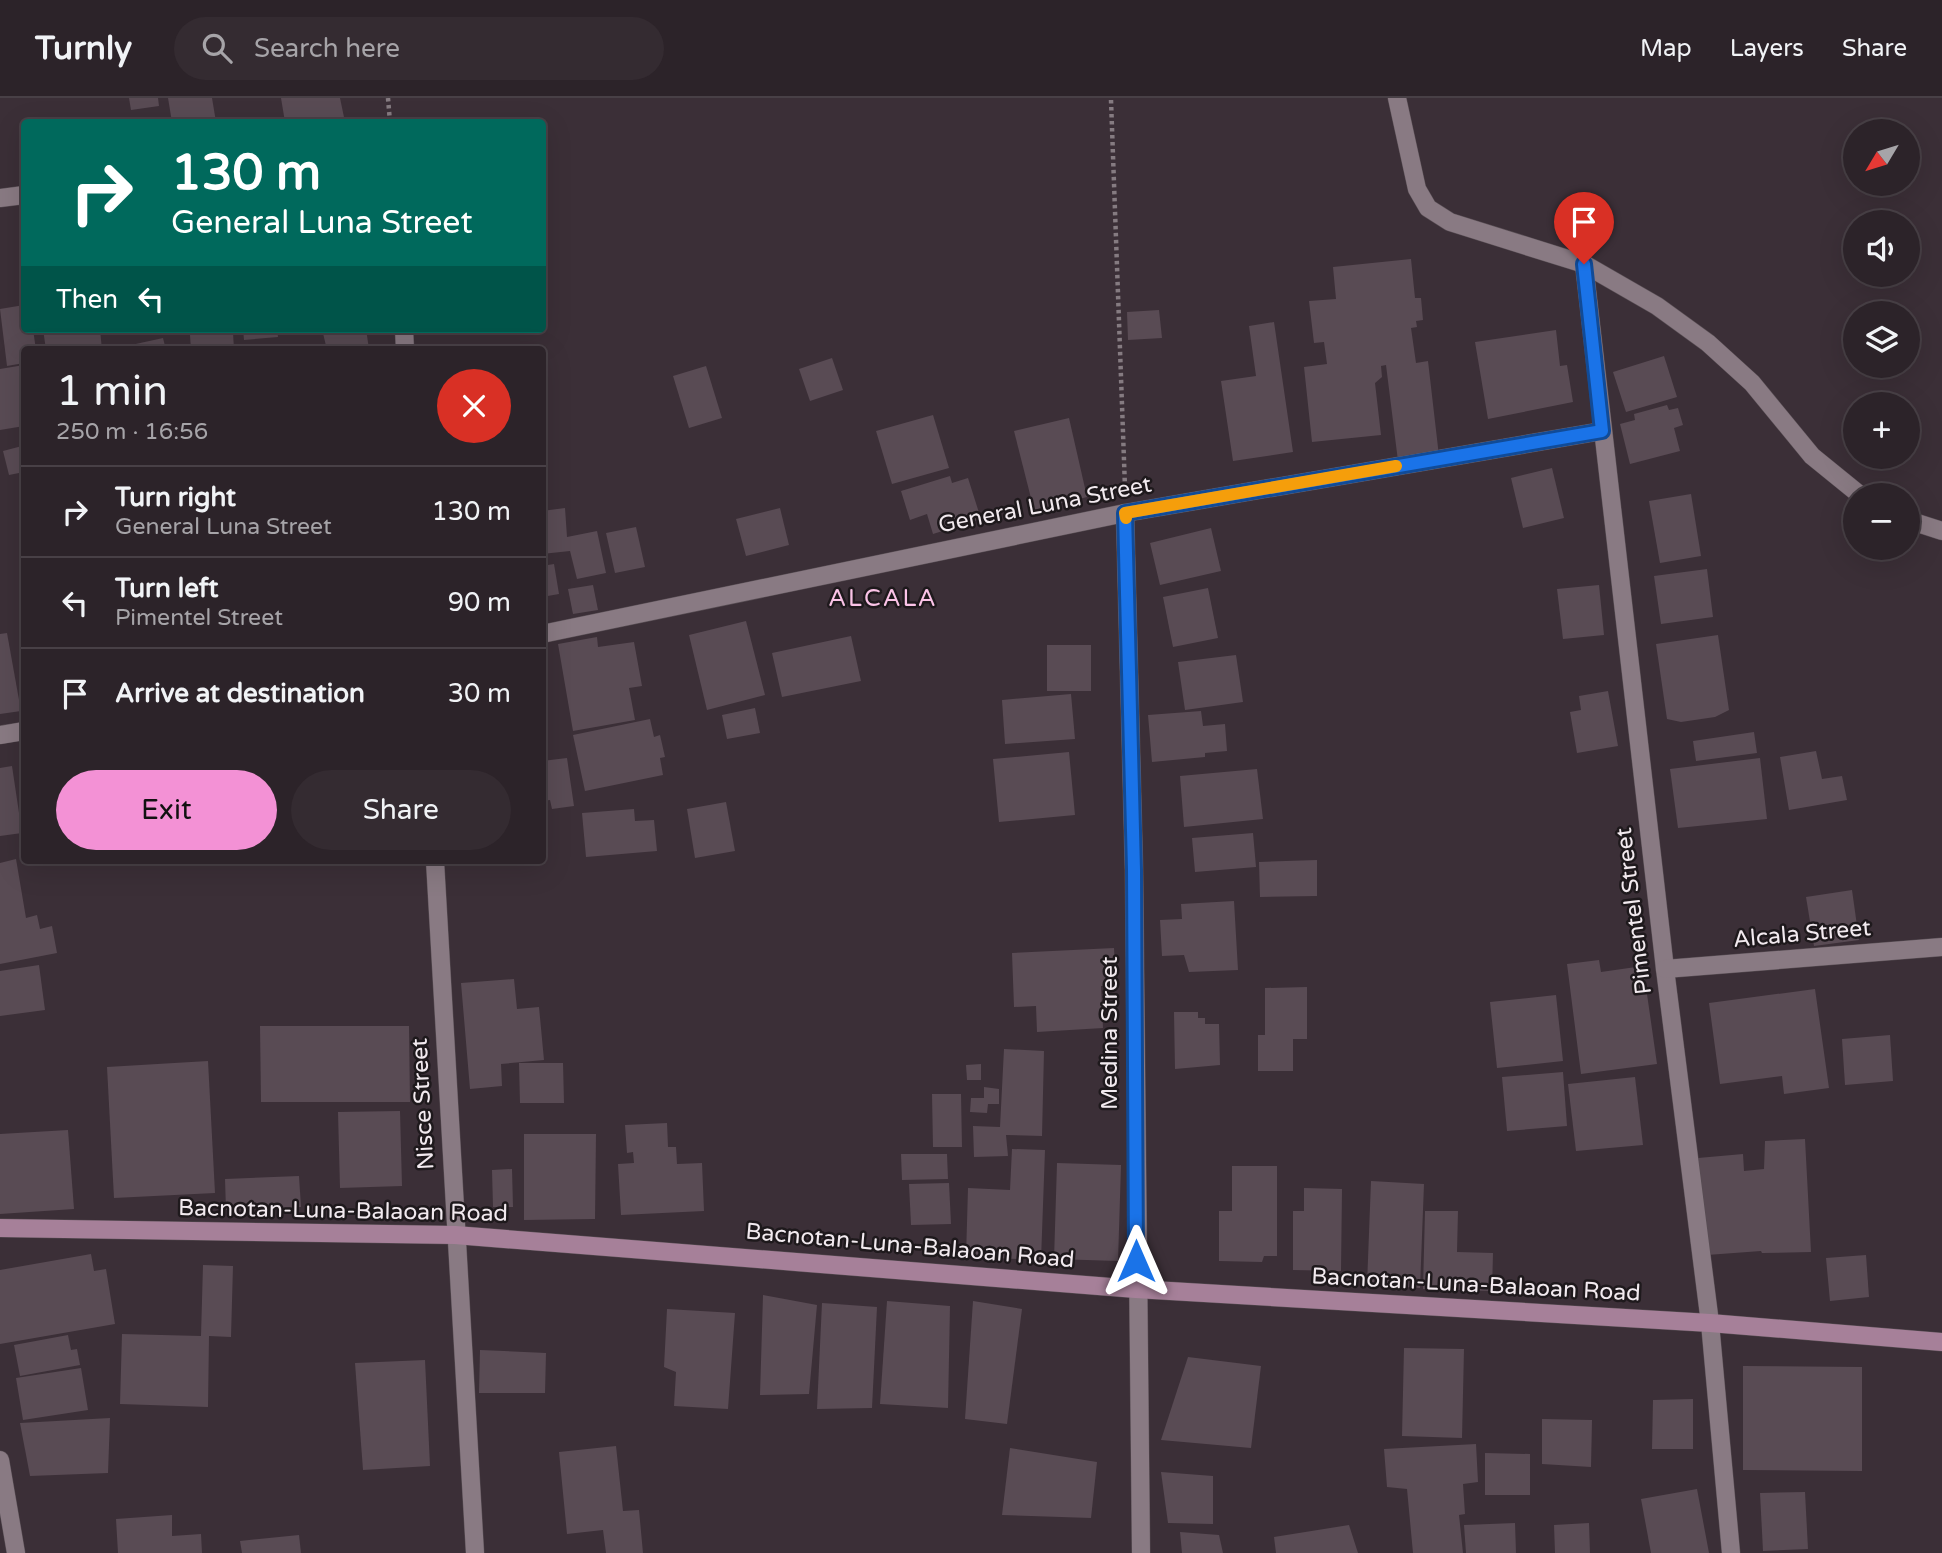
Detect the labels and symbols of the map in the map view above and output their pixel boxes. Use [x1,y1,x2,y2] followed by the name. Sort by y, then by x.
[1843,119,1920,196] north arrow
[1554,192,1614,264] pin
[936,471,1154,539] street label: General Luna Street
[828,584,938,613] district label: ALCALA
[1610,826,1658,996] street label: Pimentel Street
[1732,914,1872,954] street label: Alcala Street
[1096,956,1124,1110] street label: Medina Street
[406,1037,440,1171] street label: Nisce Street
[178,1194,508,1228] street label: Bacnotan-Luna-Balaoan Road
[744,1218,1076,1274] street label: Bacnotan-Luna-Balaoan Road
[1099,1224,1173,1298] position arrow
[1311,1262,1641,1308] street label: Bacnotan-Luna-Balaoan Road

